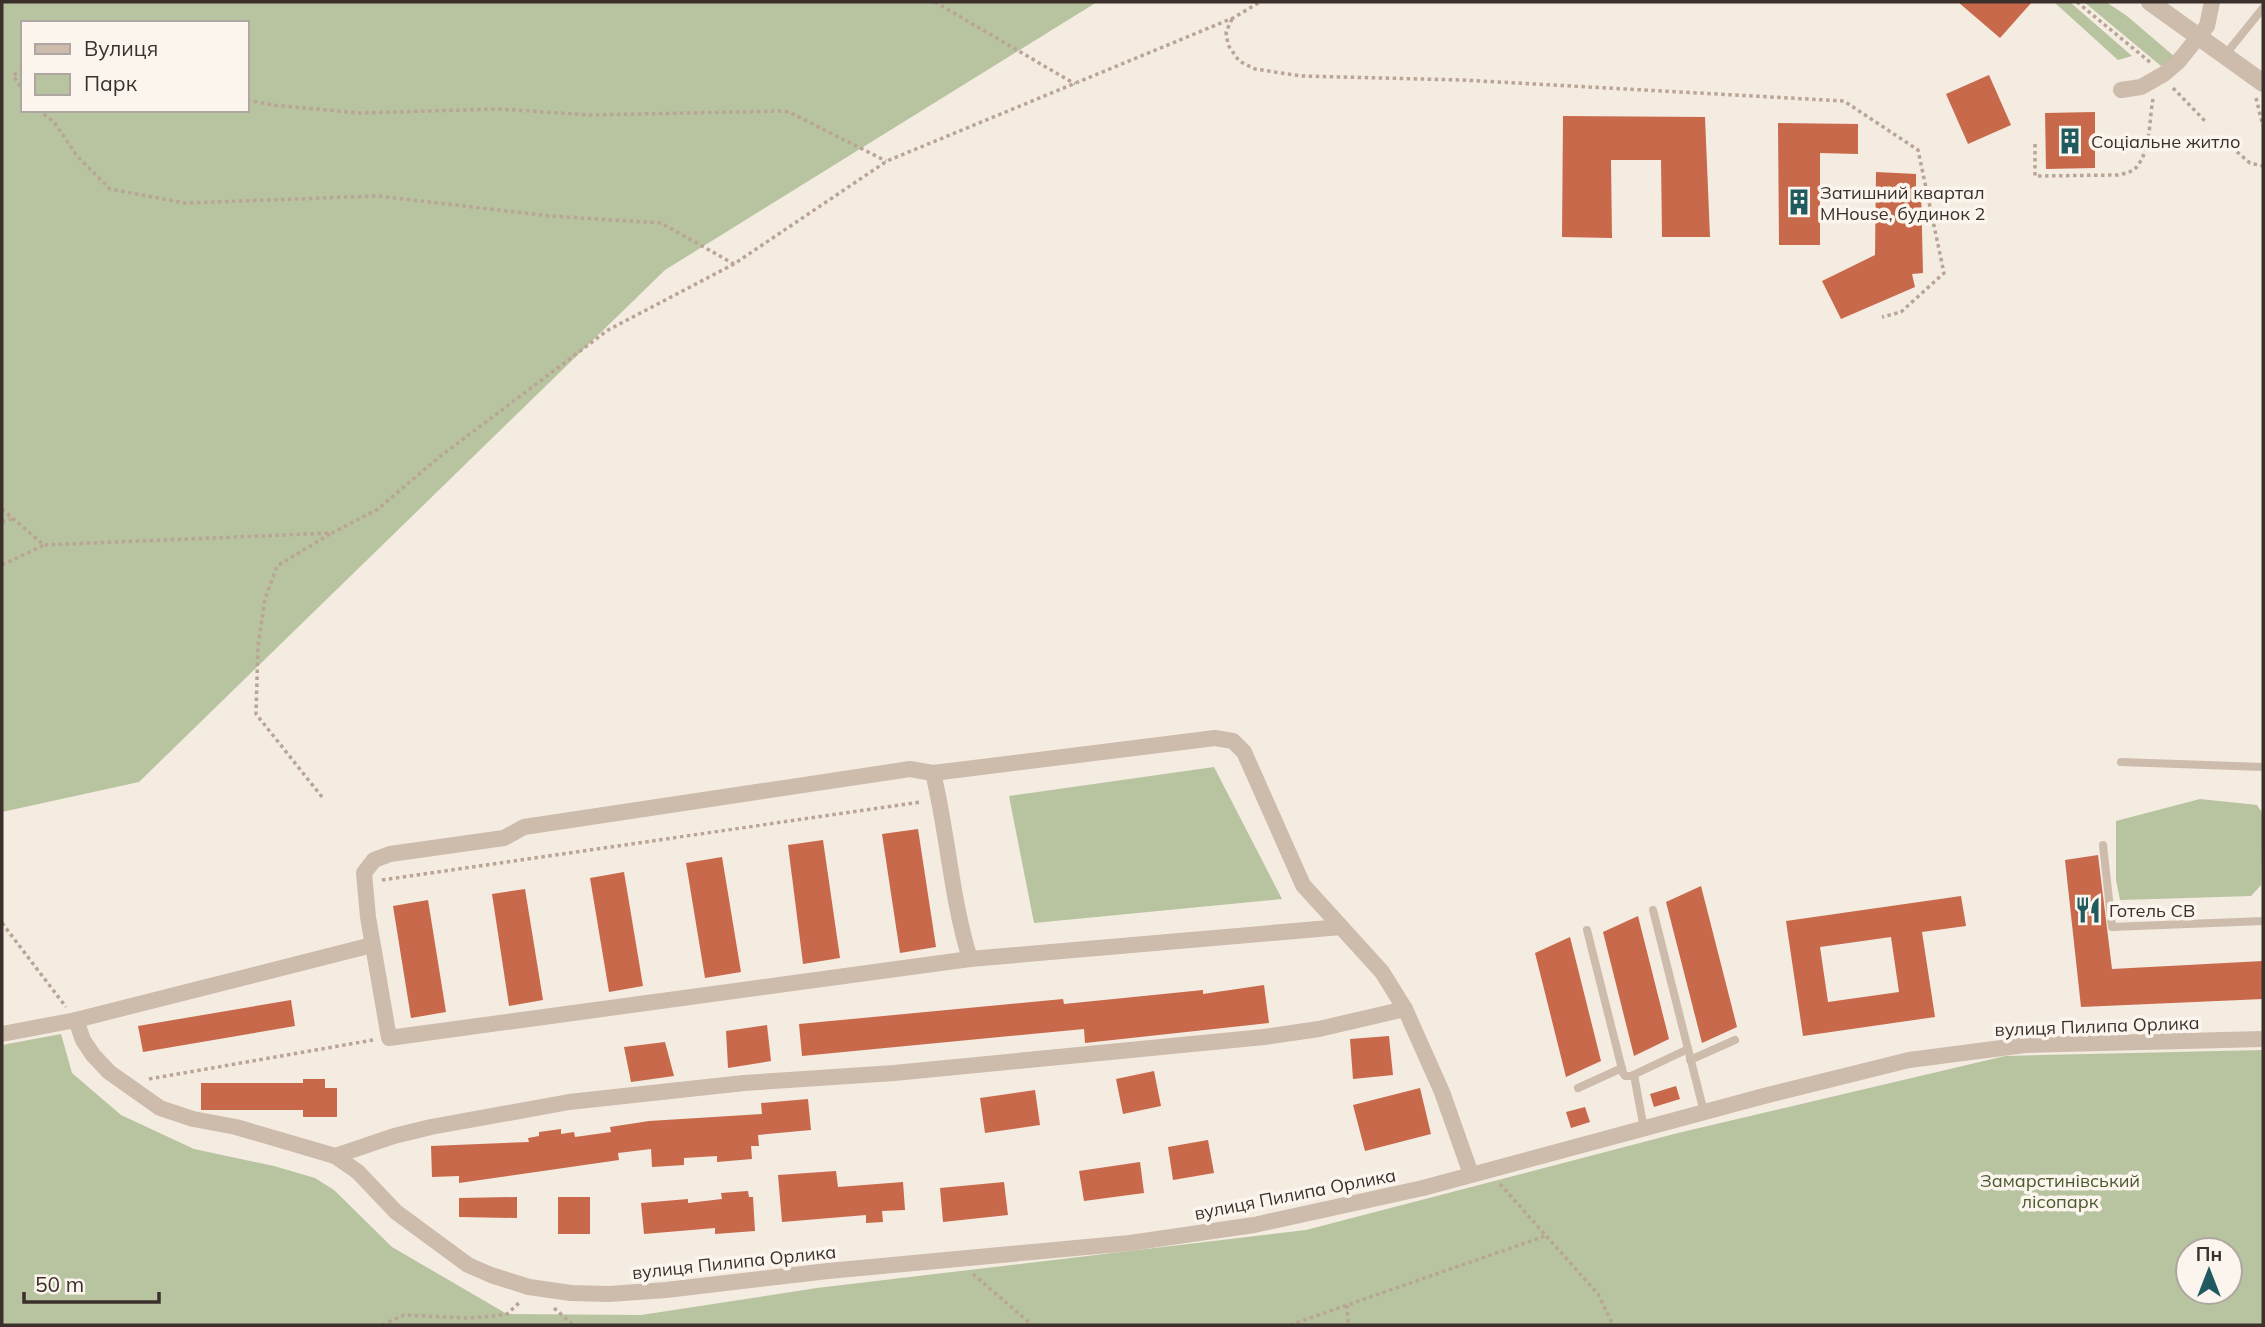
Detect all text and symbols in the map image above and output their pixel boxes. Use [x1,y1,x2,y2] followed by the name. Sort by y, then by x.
[21,21,248,112] legend
[84,35,158,61] text: Вулиця
[84,70,138,96] text: Парк
[2055,126,2085,156] building icon: Соціальне житло
[2091,130,2240,153] place label: Соціальне житло
[1820,181,1985,225] place label: Затишний квартал MHouse, будинок 2
[1784,187,1814,217] building icon: Затишний квартал MHouse, будинок 2
[2073,895,2103,925] restaurant icon: Готель СВ
[2109,899,2195,922] place label: Готель СВ
[1994,1011,2200,1041] street label: вулиця Пилипа Орлика
[1192,1163,1398,1225] street label: вулиця Пилипа Орлика
[1980,1169,2140,1213] park label: Замарстинівський лісопарк
[2174,1236,2244,1306] north arrow
[631,1240,837,1284] street label: вулиця Пилипа Орлика
[2196,1242,2222,1266] text: Пн
[24,1260,159,1304] scale bar
[35,1271,84,1297] text: 50 m

